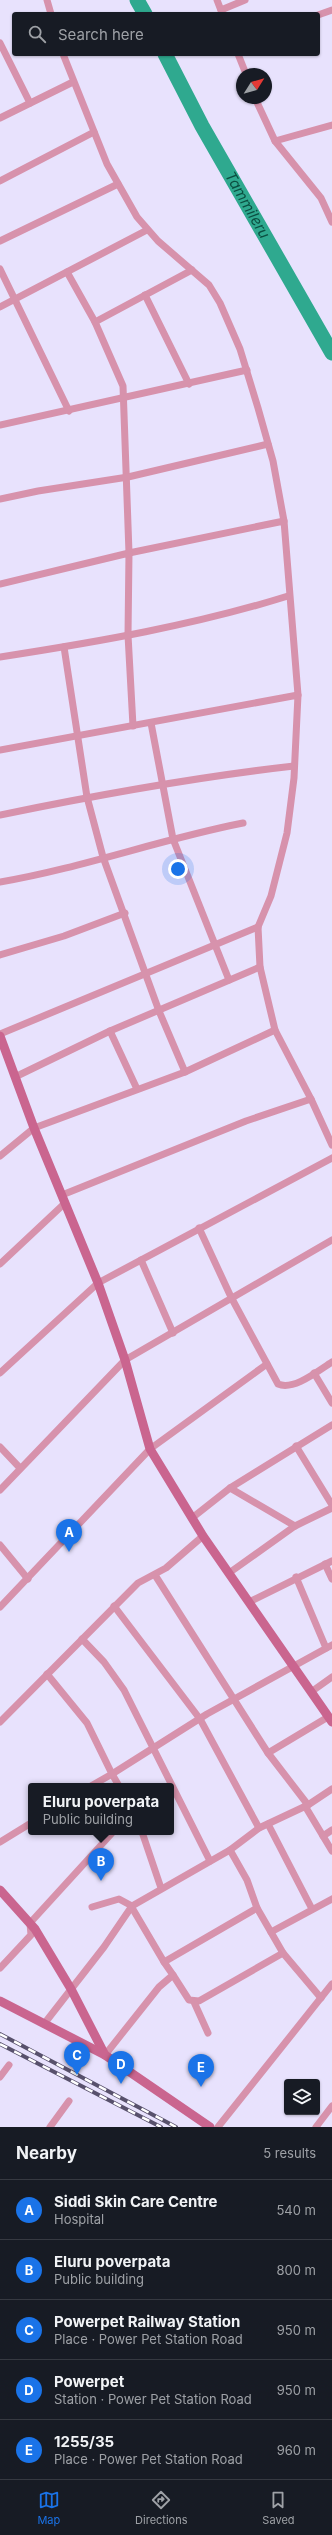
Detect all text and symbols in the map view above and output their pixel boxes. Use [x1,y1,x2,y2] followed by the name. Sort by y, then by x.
[12,12,320,56] search box
[26,23,48,45] icon: search
[58,25,144,44] text: Search here
[236,68,272,104] north arrow
[221,168,274,242] water label: Tammileru
[168,859,188,879] your location
[56,1519,82,1552] pin: A
[28,1783,174,1835] popup
[43,1792,159,1811] text: Eluru poverpata
[43,1811,133,1827] text: Public building
[88,1848,114,1881] pin: B
[64,2042,90,2075] pin: C
[108,2051,134,2084] pin: D
[188,2054,214,2087] pin: E
[284,2079,320,2115] map controls
[284,2079,320,2115] button: layers
[16,2143,77,2163] text: Nearby
[263,2145,316,2161] text: 5 results
[54,2192,217,2211] text: Siddi Skin Care Centre
[24,2202,34,2218] text: A
[276,2202,316,2218] text: 540 m
[54,2211,104,2227] text: Hospital
[54,2252,170,2271] text: Eluru poverpata
[25,2262,33,2278] text: B
[277,2262,316,2278] text: 800 m
[54,2271,144,2287] text: Public building
[54,2312,240,2331] text: Powerpet Railway Station
[24,2322,34,2338] text: C
[277,2322,316,2338] text: 950 m
[54,2331,243,2347] text: Place · Power Pet Station Road
[54,2372,124,2391] text: Powerpet
[24,2382,34,2398] text: D
[277,2382,316,2398] text: 950 m
[54,2391,252,2407] text: Station · Power Pet Station Road
[54,2432,114,2451] text: 1255/35
[25,2442,33,2458] text: E
[277,2442,316,2458] text: 960 m
[54,2451,243,2467] text: Place · Power Pet Station Road
[37,2489,60,2527] tab: Map
[135,2489,188,2527] tab: Directions
[262,2489,295,2527] tab: Saved

